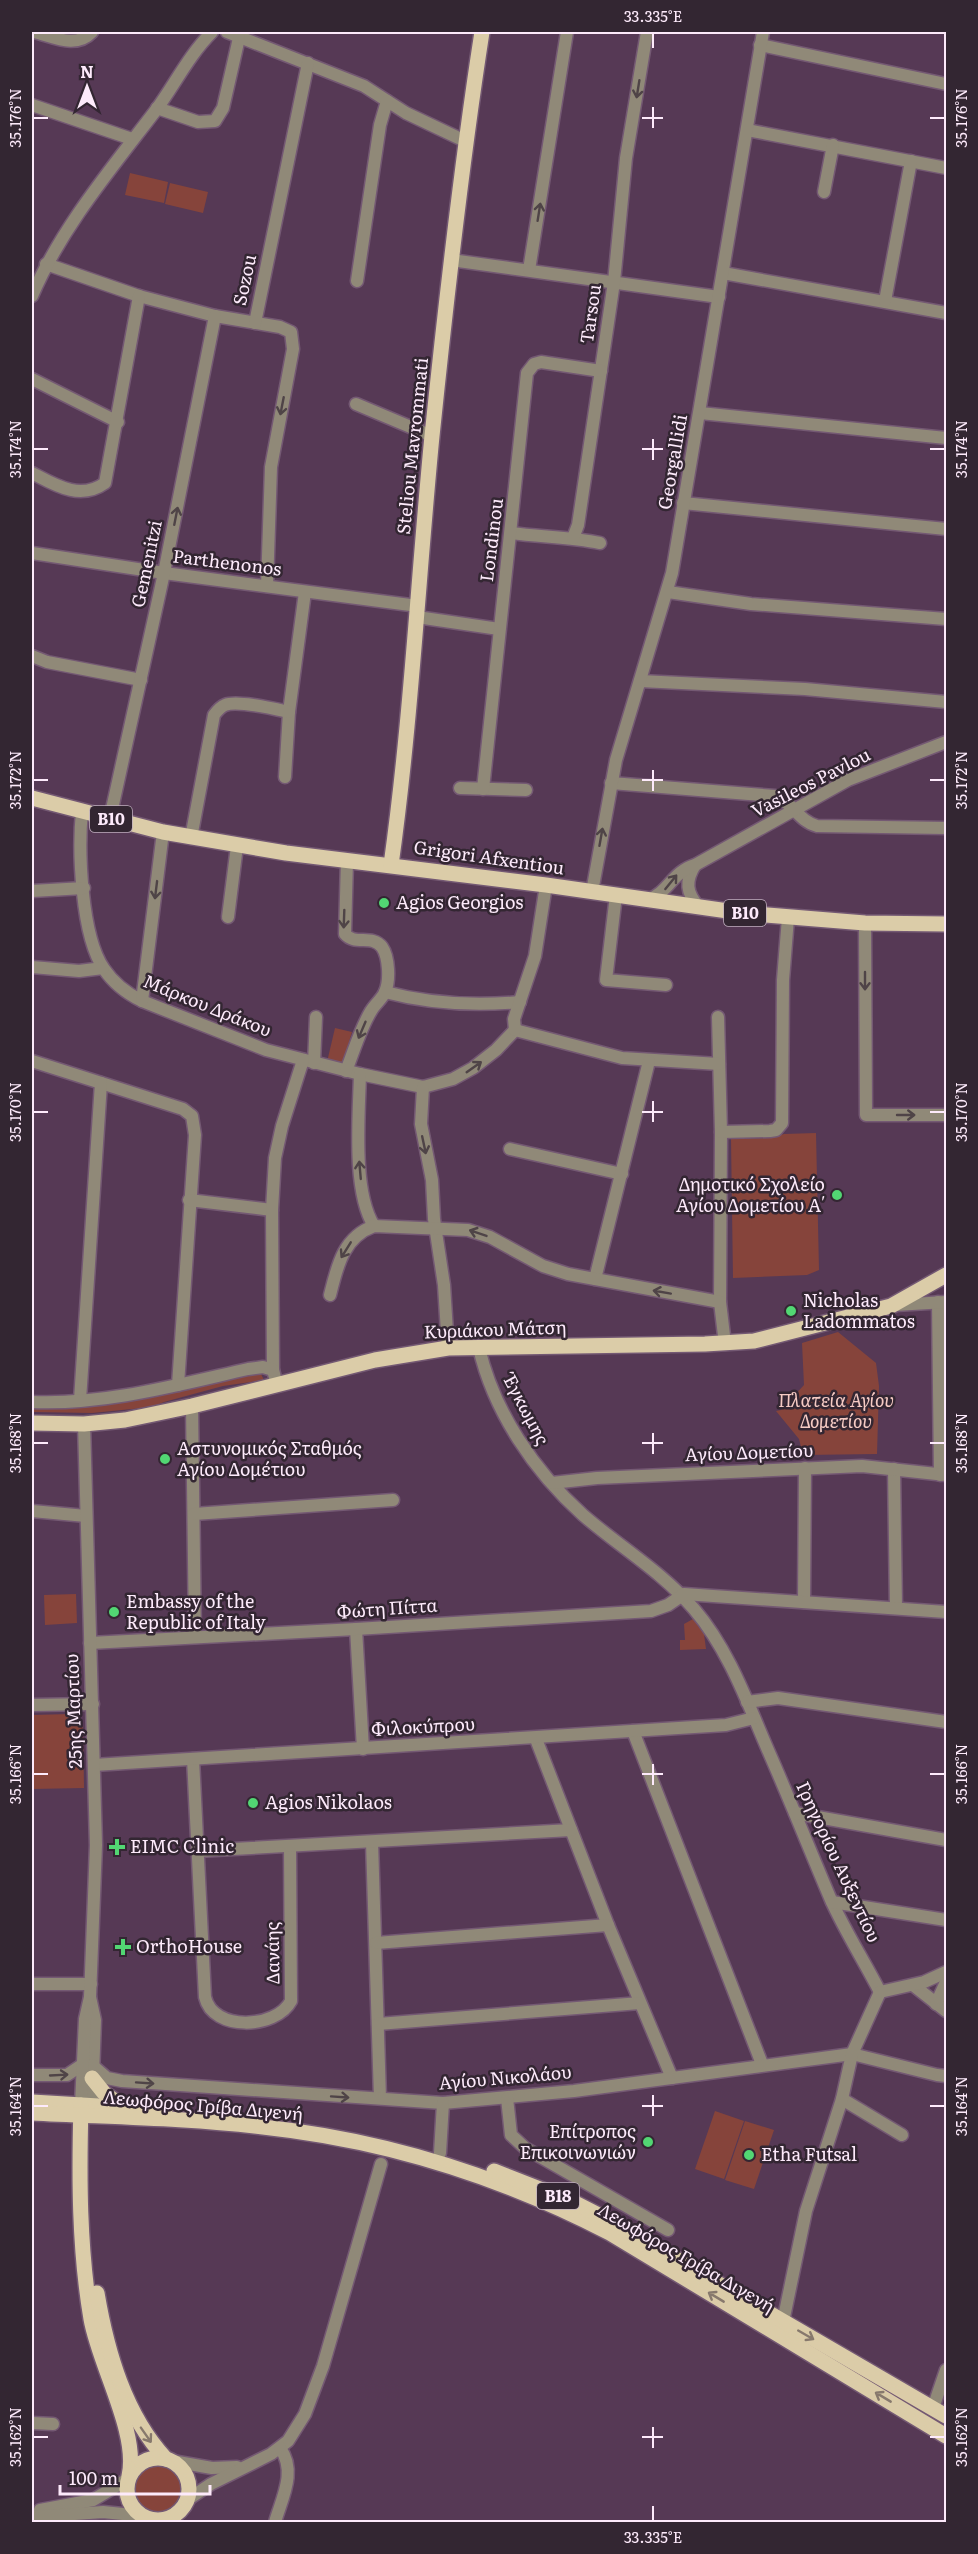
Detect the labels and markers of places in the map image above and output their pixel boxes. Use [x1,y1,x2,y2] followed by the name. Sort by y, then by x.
[396,888,523,915] place label: Agios Georgios
[377,896,391,910] marker: Agios Georgios
[676,1170,825,1218] place label: Δημοτικό Σχολείο Αγίου Δομετίου Αʹ
[830,1188,844,1202] marker: Δημοτικό Σχολείο Αγίου Δομετίου Αʹ
[803,1286,915,1334] place label: Nicholas Ladommatos
[784,1304,798,1318] marker: Nicholas Ladommatos
[177,1434,362,1482] place label: Αστυνομικός Σταθμός Αγίου Δομέτιου
[158,1452,172,1466] marker: Αστυνομικός Σταθμός Αγίου Δομέτιου
[126,1587,266,1635] place label: Embassy of the Republic of Italy
[107,1605,121,1619] marker: Embassy of the Republic of Italy
[265,1788,392,1815] place label: Agios Nikolaos
[246,1796,260,1810] marker: Agios Nikolaos
[130,1832,234,1859] place label: EIMC Clinic
[108,1838,126,1856] marker: EIMC Clinic
[136,1932,242,1959] place label: OrthoHouse
[114,1938,132,1956] marker: OrthoHouse
[520,2117,636,2165] place label: Επίτροπος Επικοινωνιών
[641,2135,655,2149] marker: Επίτροπος Επικοινωνιών
[761,2140,857,2167] place label: Etha Futsal
[742,2148,756,2162] marker: Etha Futsal

